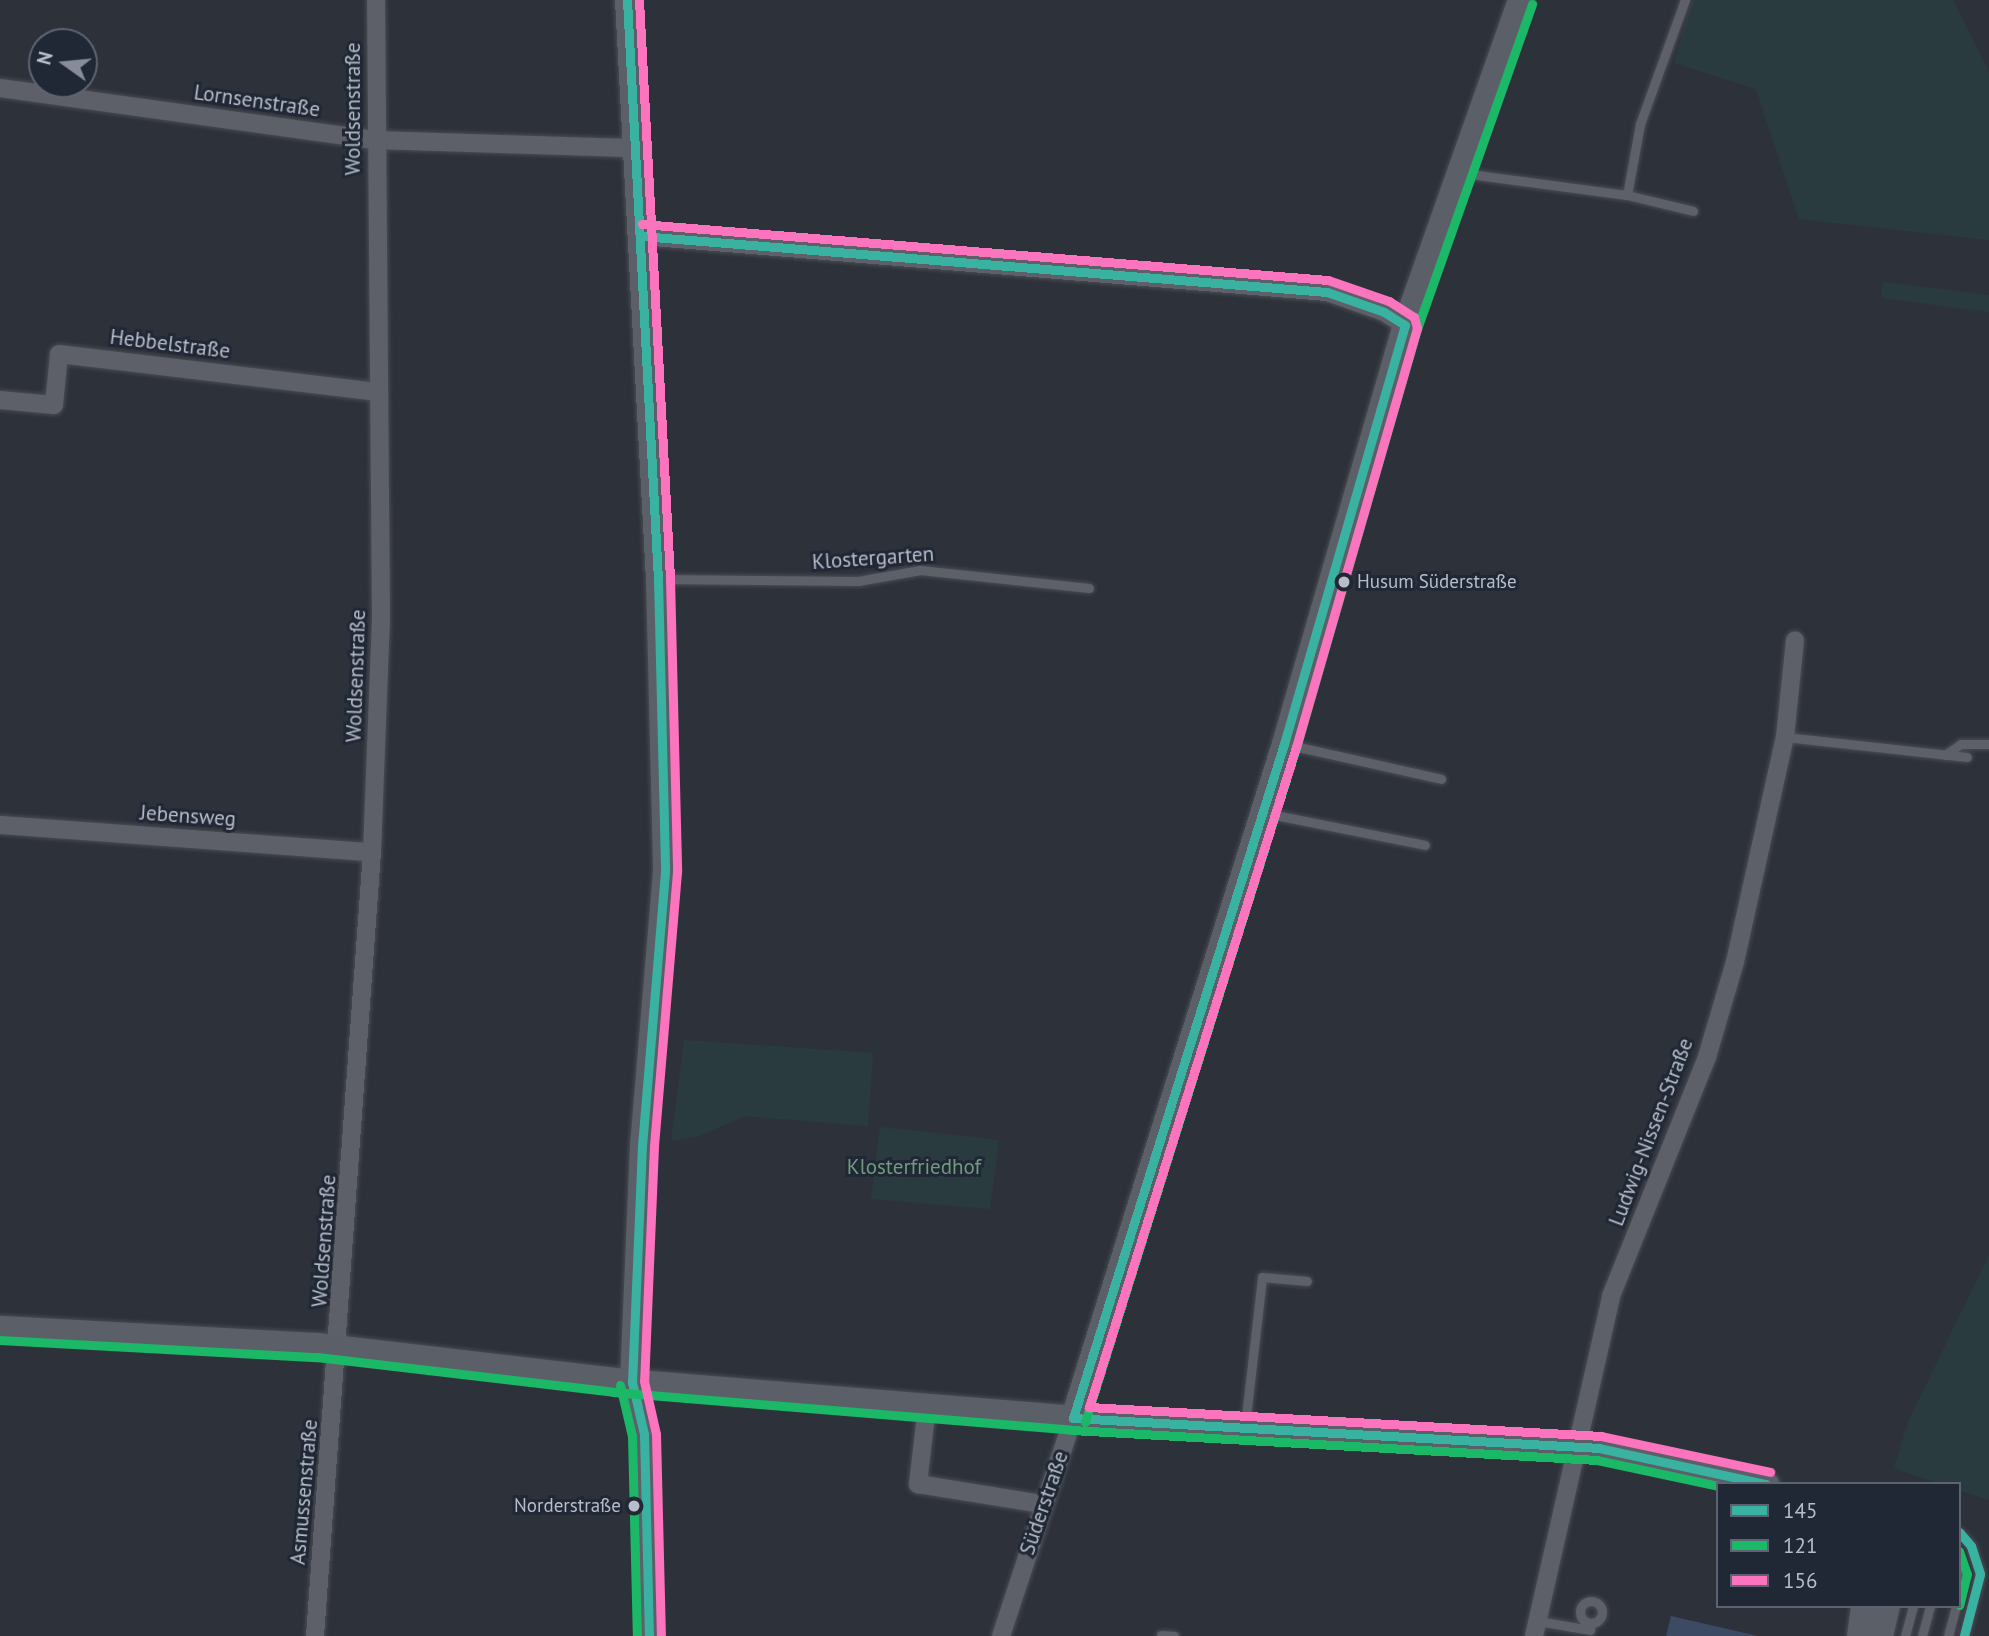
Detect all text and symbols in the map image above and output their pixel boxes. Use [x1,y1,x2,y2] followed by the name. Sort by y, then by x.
[28,28,98,98] north arrow
[340,43,366,175] street label: Woldsenstraße
[31,49,58,67] text: N
[192,80,322,122] street label: Lornsenstraße
[108,324,232,364] street label: Hebbelstraße
[811,541,935,575] street label: Klostergarten
[1357,571,1517,593] place label: Husum Süderstraße
[1337,575,1351,589] marker: Husum Süderstraße
[341,609,371,743] street label: Woldsenstraße
[139,800,237,832] street label: Jebensweg
[1604,1035,1698,1229] street label: Ludwig-Nissen-Straße
[847,1154,981,1180] park label: Klosterfriedhof
[307,1174,341,1308] street label: Woldsenstraße
[285,1418,323,1566] street label: Asmussenstraße
[1014,1448,1074,1558] street label: Süderstraße
[1716,1482,1961,1608] legend
[514,1495,621,1517] place label: Norderstraße
[1783,1497,1817,1524] text: 145
[627,1499,641,1513] marker: Norderstraße
[1783,1532,1817,1559] text: 121
[1783,1567,1817,1594] text: 156

